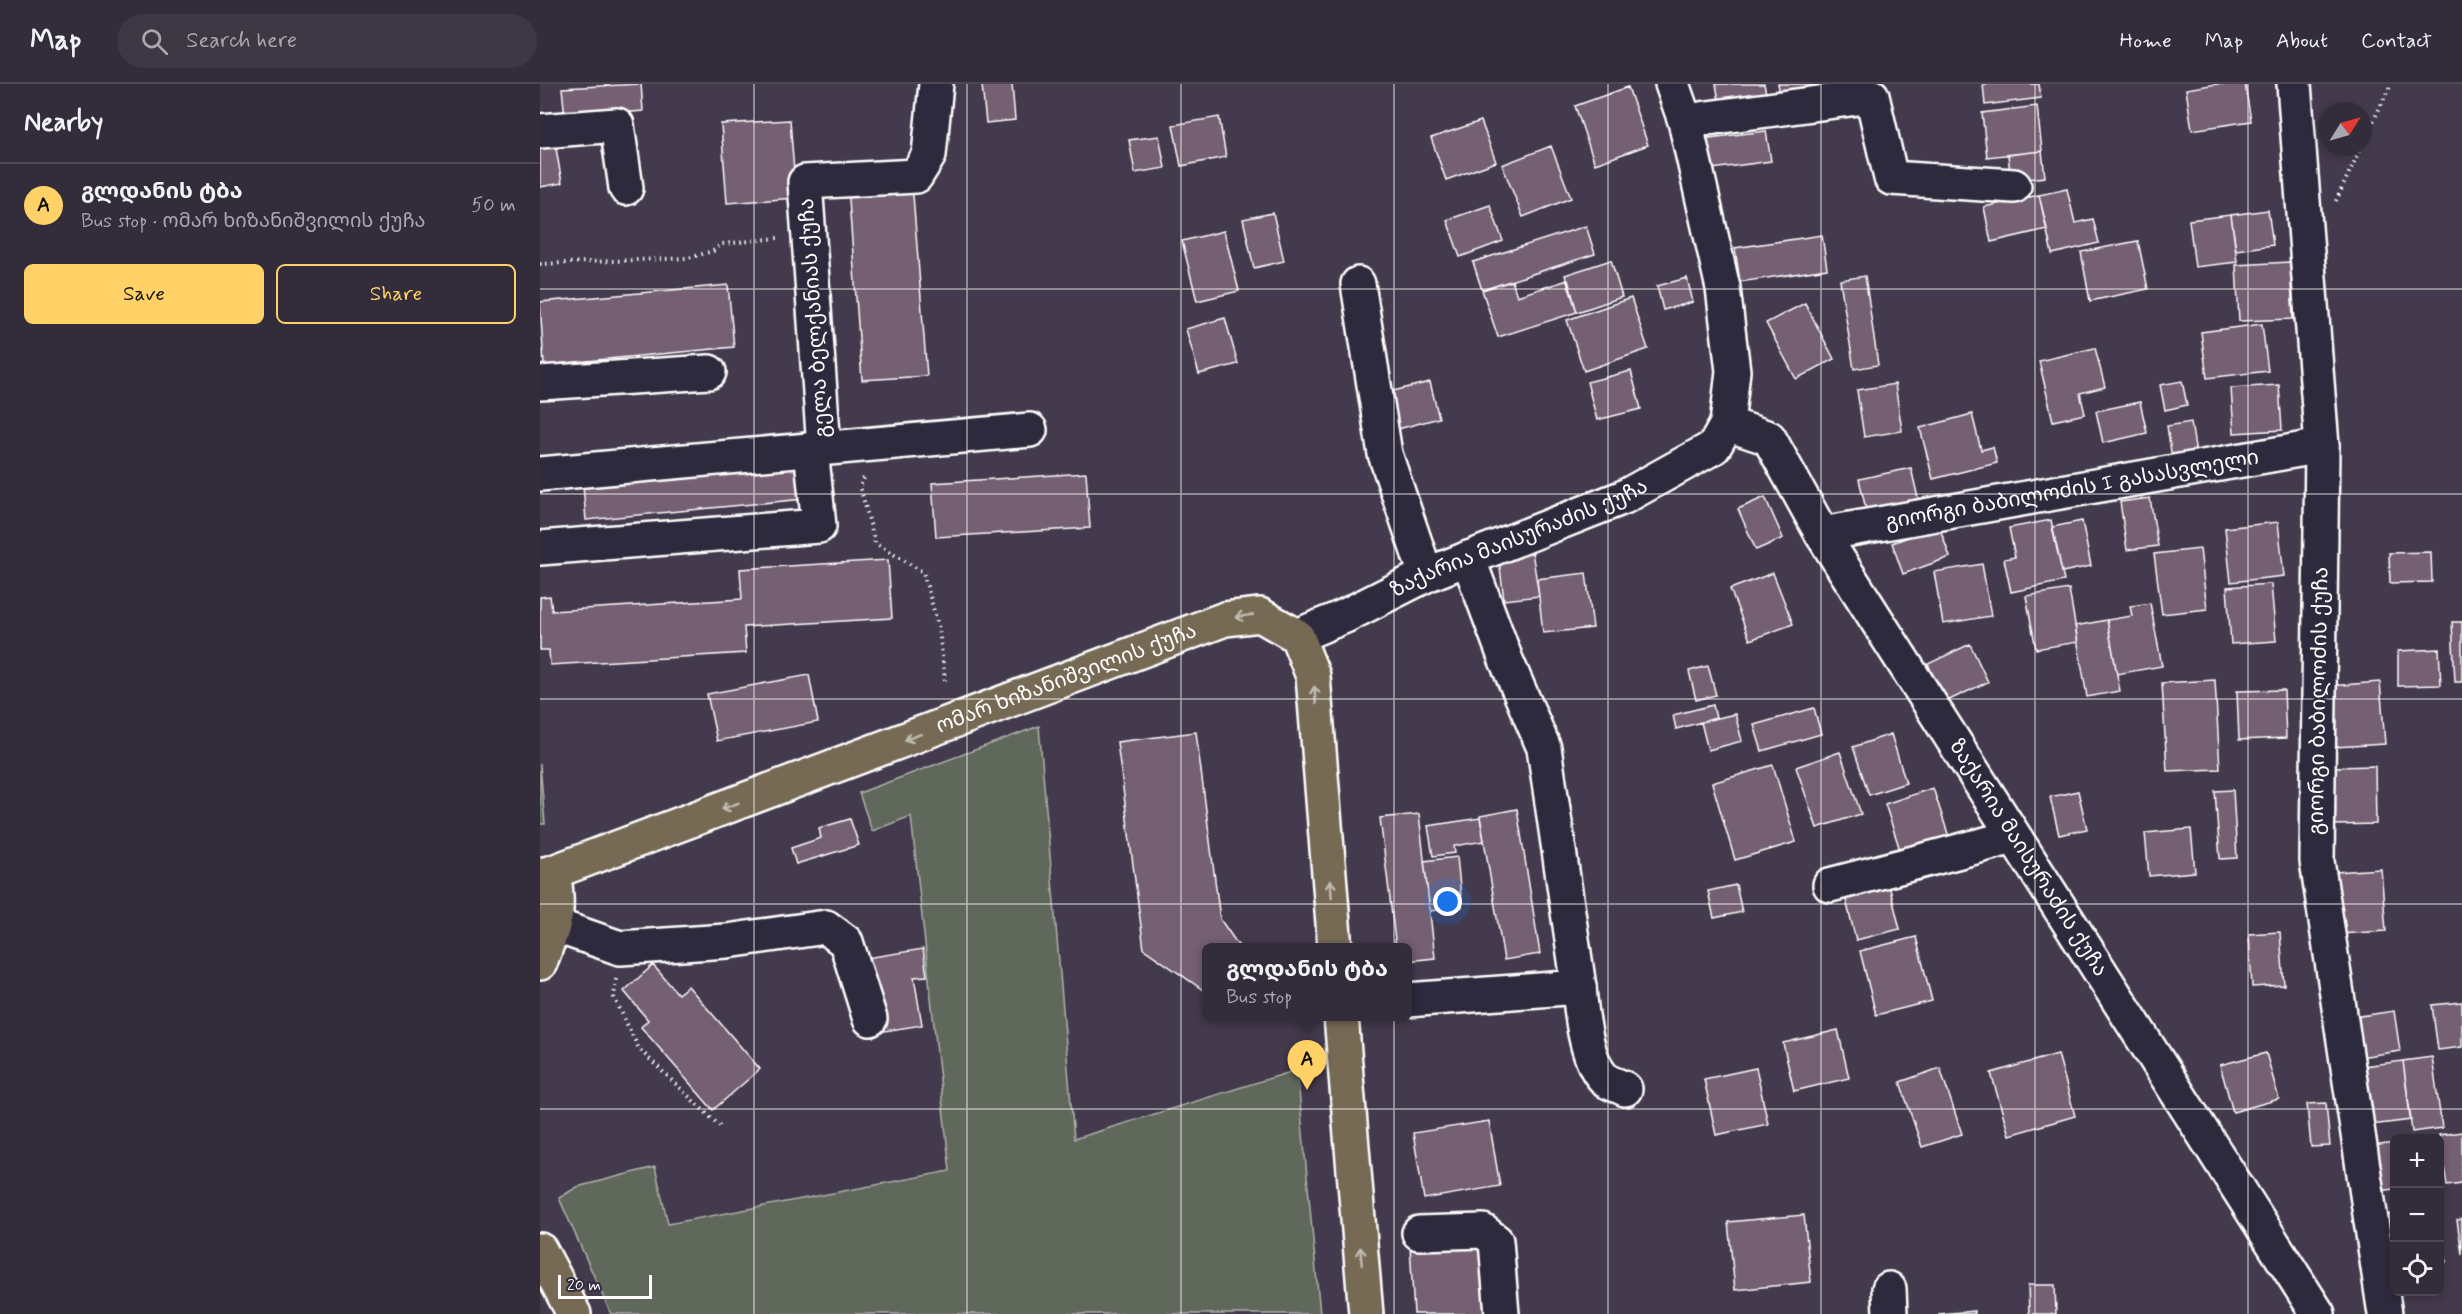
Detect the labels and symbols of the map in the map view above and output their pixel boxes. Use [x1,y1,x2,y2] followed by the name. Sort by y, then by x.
[2318,102,2372,156] north arrow
[793,197,837,439] street label: გელა ბელქანიას ქუჩა
[1883,443,2261,537] street label: გიორგი ბაბილოძის I გასასვლელი
[1386,472,1653,605] street label: ზაქარია მაისურაძის ქუჩა
[2303,567,2335,835] street label: გიორგი ბაბილოძის ქუჩა
[1235,611,1255,622] one-way arrow
[932,617,1201,740] street label: ომარ ხიზანიშვილის ქუჩა
[1309,685,1320,705] one-way arrow
[904,732,922,743] one-way arrow
[1942,734,2114,982] street label: ზაქარია მაისურაძის ქუჩა
[721,801,740,812] one-way arrow
[1325,880,1336,900] one-way arrow
[1433,887,1462,916] your location
[1288,1040,1326,1090] pin: A
[1355,1246,1366,1266] one-way arrow
[558,1272,652,1300] scale bar

